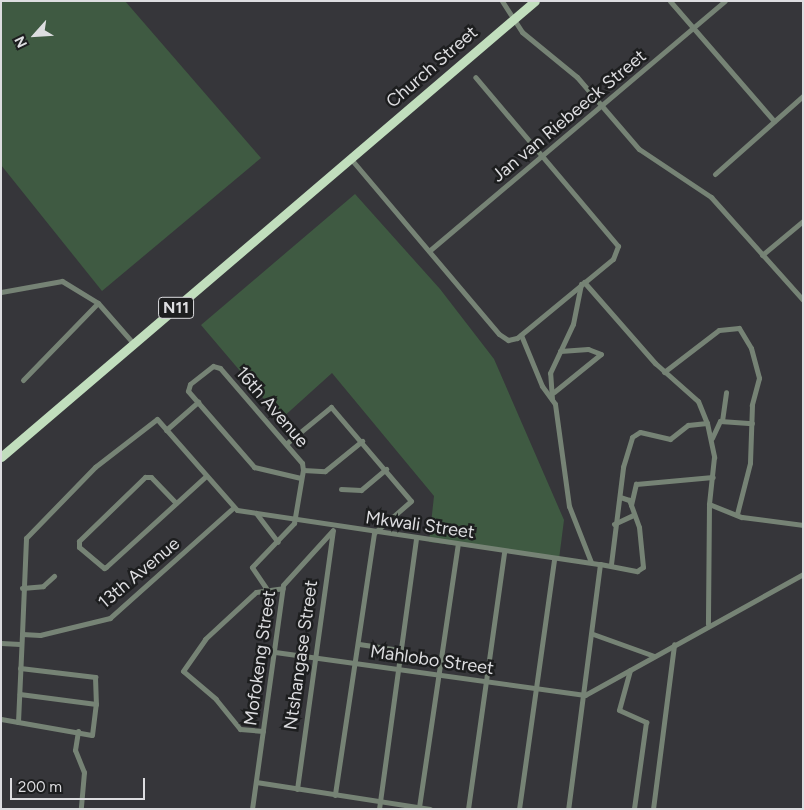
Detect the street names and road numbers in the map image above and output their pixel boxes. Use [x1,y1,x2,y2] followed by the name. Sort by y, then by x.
[382,22,482,112] street label: Church Street
[488,45,650,187] street label: Jan van Riebeeck Street
[157,294,195,322] road number: N11
[231,362,313,452] street label: 16th Avenue
[364,507,476,543] street label: Mkwali Street
[94,533,184,613] street label: 13th Avenue
[280,579,322,731] street label: Ntshangase Street
[240,589,280,727] street label: Mofokeng Street
[369,641,495,679] street label: Mahlobo Street

